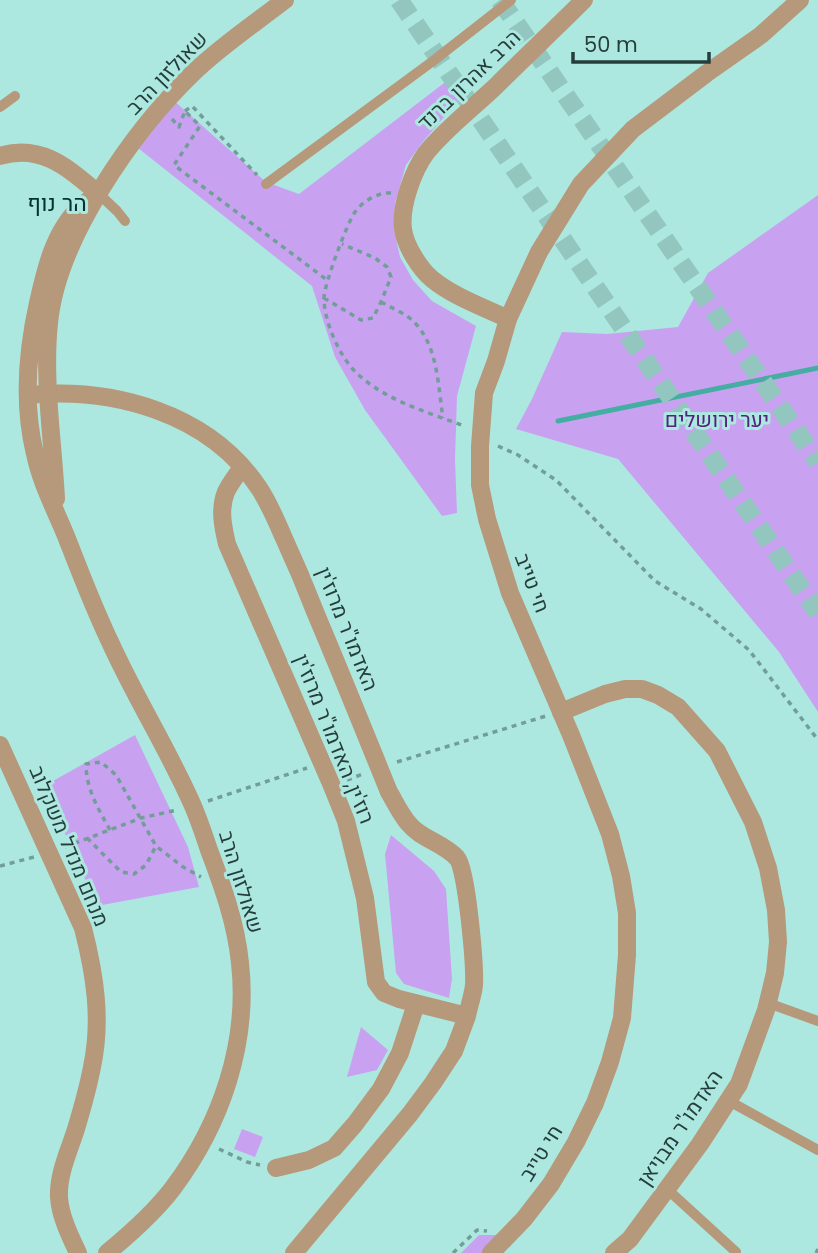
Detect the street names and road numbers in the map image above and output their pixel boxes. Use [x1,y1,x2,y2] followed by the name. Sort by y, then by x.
[411,23,527,136] street label: הרב אהרון ברנד
[119,24,214,121] street label: שאולזון הרב
[508,549,557,617] street label: חי טייב
[309,563,385,695] street label: האדמו"ר מרוז'ין
[287,650,382,828] street label: רוז'ין, האדמו"ר מרוז'ין
[23,761,116,931] street label: מנחם מנדל משקלוב
[212,827,271,937] street label: שאולזון הרב
[630,1064,729,1192] street label: האדמו"ר מבויאן
[512,1119,569,1186] street label: חי טייב

